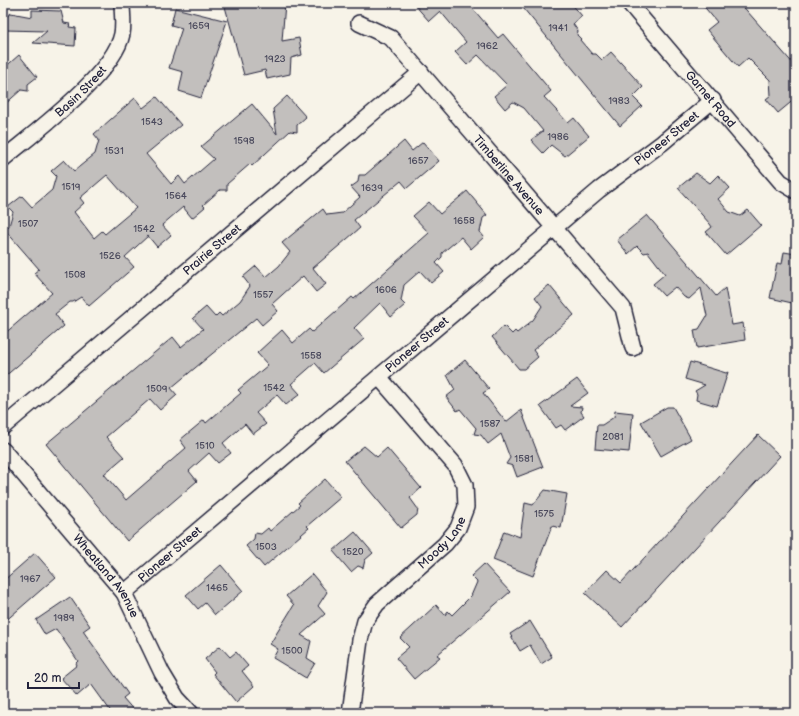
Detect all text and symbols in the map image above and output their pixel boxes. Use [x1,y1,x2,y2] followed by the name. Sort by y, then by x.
[188,20,210,32] house number: 1659
[548,22,568,34] house number: 1941
[476,40,498,52] house number: 1962
[264,53,286,65] house number: 1923
[52,63,110,120] street label: Basin Street
[682,67,739,131] street label: Garnet Road
[608,95,630,107] house number: 1983
[631,108,702,169] street label: Pioneer Street
[141,116,163,128] house number: 1543
[547,131,569,143] house number: 1986
[470,132,547,218] street label: Timberline Avenue
[233,135,255,147] house number: 1598
[104,145,124,157] house number: 1531
[408,155,428,167] house number: 1657
[61,181,81,193] house number: 1519
[361,182,383,194] house number: 1639
[165,190,187,202] house number: 1564
[453,215,475,227] house number: 1658
[18,218,38,230] house number: 1507
[180,221,244,279] street label: Prairie Street
[133,223,155,235] house number: 1542
[99,250,121,262] house number: 1526
[64,269,86,281] house number: 1508
[375,284,397,296] house number: 1606
[253,289,273,301] house number: 1557
[382,313,452,376] street label: Pioneer Street
[300,350,322,362] house number: 1558
[263,382,285,394] house number: 1542
[146,383,168,395] house number: 1509
[480,418,500,430] house number: 1587
[602,431,624,443] house number: 2081
[195,440,215,452] house number: 1510
[514,453,534,465] house number: 1581
[534,508,554,520] house number: 1575
[415,514,469,572] street label: Moody Lane
[135,523,205,585] street label: Pioneer Street
[70,531,142,620] street label: Wheatland Avenue
[255,541,277,553] house number: 1503
[342,546,364,558] house number: 1520
[20,573,40,585] house number: 1967
[206,582,228,594] house number: 1465
[53,612,75,624] house number: 1989
[281,645,303,657] house number: 1500
[28,664,79,690] scale bar
[34,671,61,686] text: 20 m

